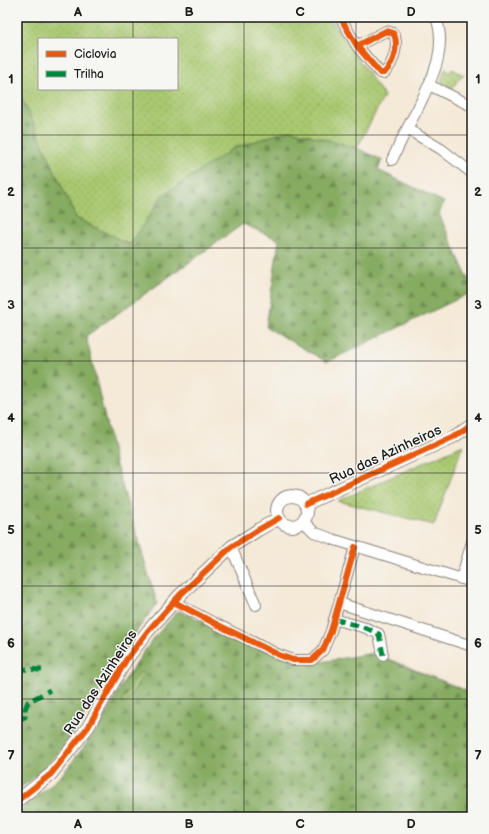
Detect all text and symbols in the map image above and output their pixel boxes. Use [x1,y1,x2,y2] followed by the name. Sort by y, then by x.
[73,4,82,20] text: A
[184,4,194,20] text: B
[295,4,305,20] text: C
[406,4,416,20] text: D
[38,38,178,90] legend
[74,47,117,62] text: Ciclovia
[74,67,104,82] text: Trilha
[8,71,14,87] text: 1
[475,71,481,87] text: 1
[7,184,15,200] text: 2
[474,184,482,200] text: 2
[7,297,15,313] text: 3
[474,297,482,313] text: 3
[7,410,15,426] text: 4
[474,410,482,426] text: 4
[327,421,444,488] street label: Rua das Azinheiras
[7,522,15,538] text: 5
[474,522,482,538] text: 5
[60,627,141,738] street label: Rua das Azinheiras
[7,635,15,651] text: 6
[474,635,482,651] text: 6
[7,748,15,764] text: 7
[474,748,482,764] text: 7
[73,816,82,832] text: A
[184,816,194,832] text: B
[295,816,305,832] text: C
[406,816,416,832] text: D

